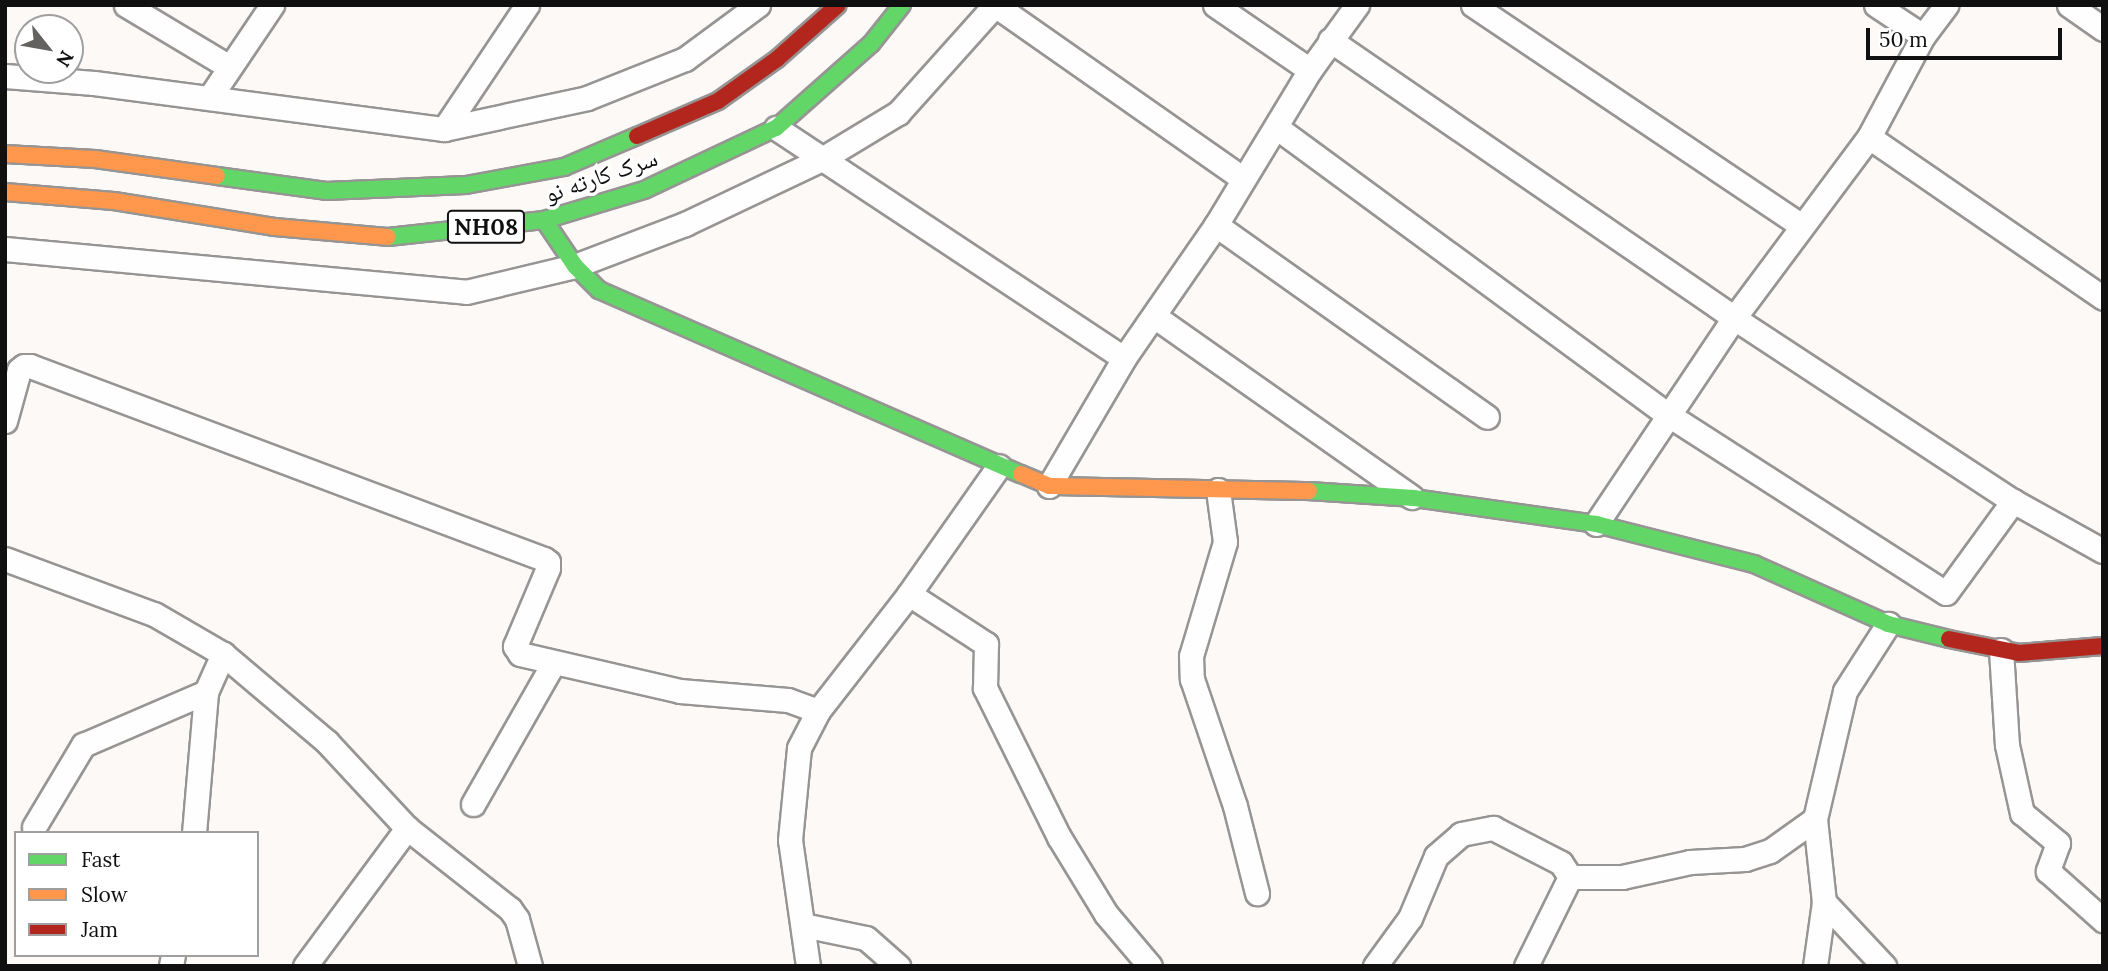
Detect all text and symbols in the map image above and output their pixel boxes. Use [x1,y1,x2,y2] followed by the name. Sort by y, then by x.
[14,14,84,84] north arrow
[1870,14,2066,58] scale bar
[1879,26,1928,53] text: 50 m
[51,46,79,71] text: N
[541,143,661,209] street label: سرک کارته نو
[446,208,526,246] road number: NH08
[14,831,259,957] legend
[81,846,120,873] text: Fast
[81,881,128,908] text: Slow
[81,916,118,943] text: Jam

